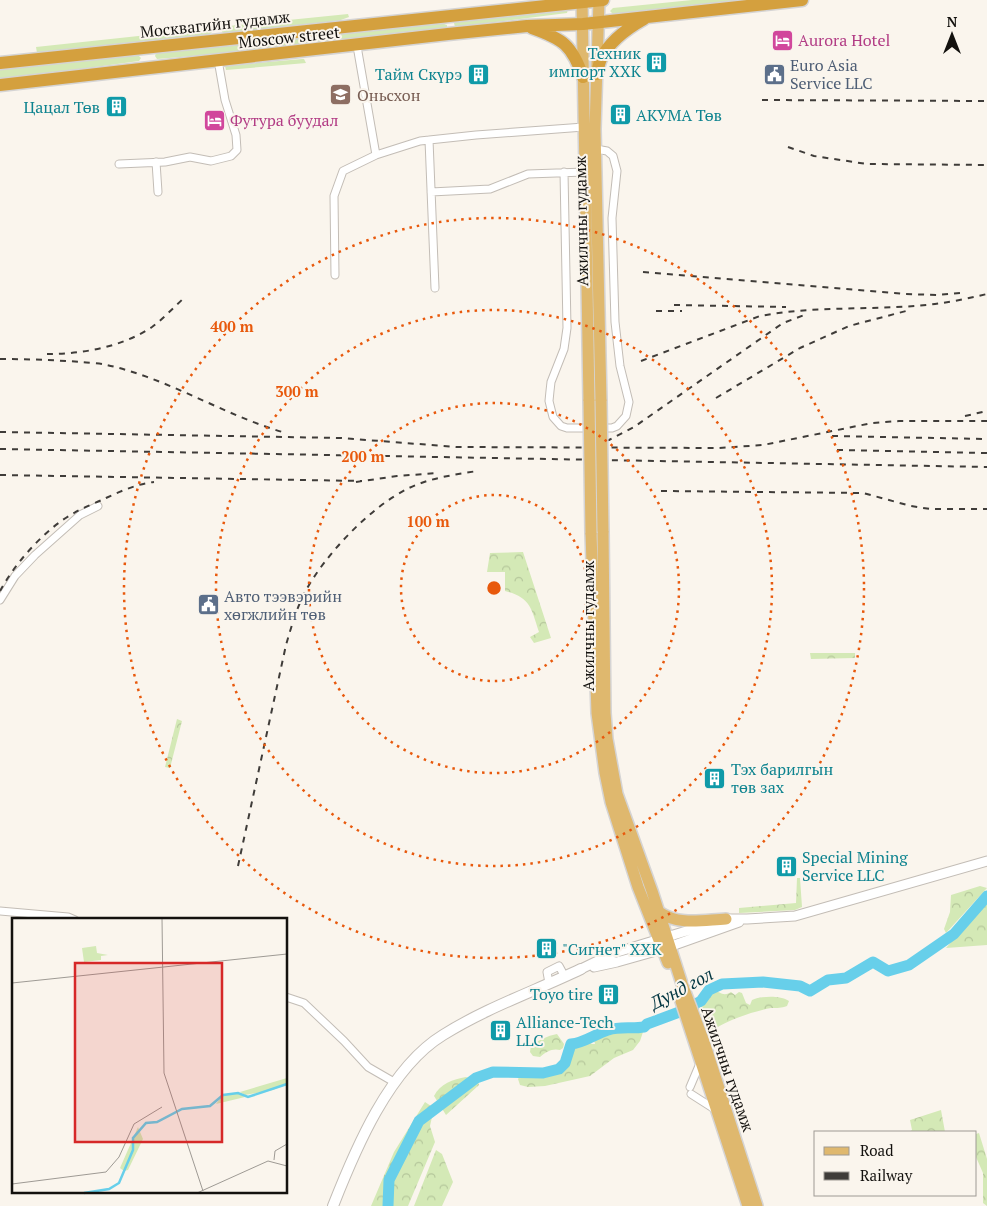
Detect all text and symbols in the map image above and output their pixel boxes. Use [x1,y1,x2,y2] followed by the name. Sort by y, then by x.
[139,5,292,43] street label: Москвагийн гудамж
[927,10,977,60] north arrow
[947,12,958,31] text: N
[237,21,341,53] street label: Moscow street
[770,28,794,52] hotel icon: Aurora Hotel
[798,29,891,51] place label: Aurora Hotel
[549,42,642,82] place label: Техник импорт ХХК
[645,50,669,74] building icon: Техник импорт ХХК
[790,54,873,94] place label: Euro Asia Service LLC
[466,62,490,86] building icon: Тайм Скүрэ
[762,62,786,86] public building icon: Euro Asia Service LLC
[375,63,462,85] place label: Тайм Скүрэ
[329,83,353,107] school or university icon: Оньсхон
[357,84,421,106] place label: Оньсхон
[104,95,128,119] building icon: Цацал Төв
[24,96,100,118] place label: Цацал Төв
[608,103,632,127] building icon: АКУМА Төв
[636,104,722,126] place label: АКУМА Төв
[202,108,226,132] hotel icon: Футура буудал
[230,109,339,131] place label: Футура буудал
[569,155,593,287] street label: Ажилчны гудамж
[210,316,254,336] text: 400 m
[275,381,319,401] text: 300 m
[341,446,385,466] text: 200 m
[406,511,450,531] text: 100 m
[577,560,599,691] street label: Ажилчны гудамж
[485,579,503,597] centre of rings
[224,585,342,625] place label: Авто тээвэрийн хөгжлийн төв
[196,593,220,617] public building icon: Авто тээвэрийн хөгжлийн төв
[731,758,833,798] place label: Тэх барилгын төв зах
[703,766,727,790] building icon: Тэх барилгын төв зах
[802,846,908,886] place label: Special Mining Service LLC
[774,854,798,878] building icon: Special Mining Service LLC
[12,918,288,1194] inset map
[534,937,558,961] building icon: "Сигнет" ХХК
[562,938,662,960] place label: "Сигнет" ХХК
[643,961,717,1016] water label: Дунд гол
[597,982,621,1006] building icon: Toyo tire
[530,983,593,1005] place label: Toyo tire
[696,1004,760,1135] street label: Ажилчны гудамж
[516,1011,614,1051] place label: Alliance-Tech LLC
[488,1019,512,1043] building icon: Alliance-Tech LLC
[814,1131,977,1196] legend
[860,1140,893,1160] text: Road
[860,1165,913,1185] text: Railway

